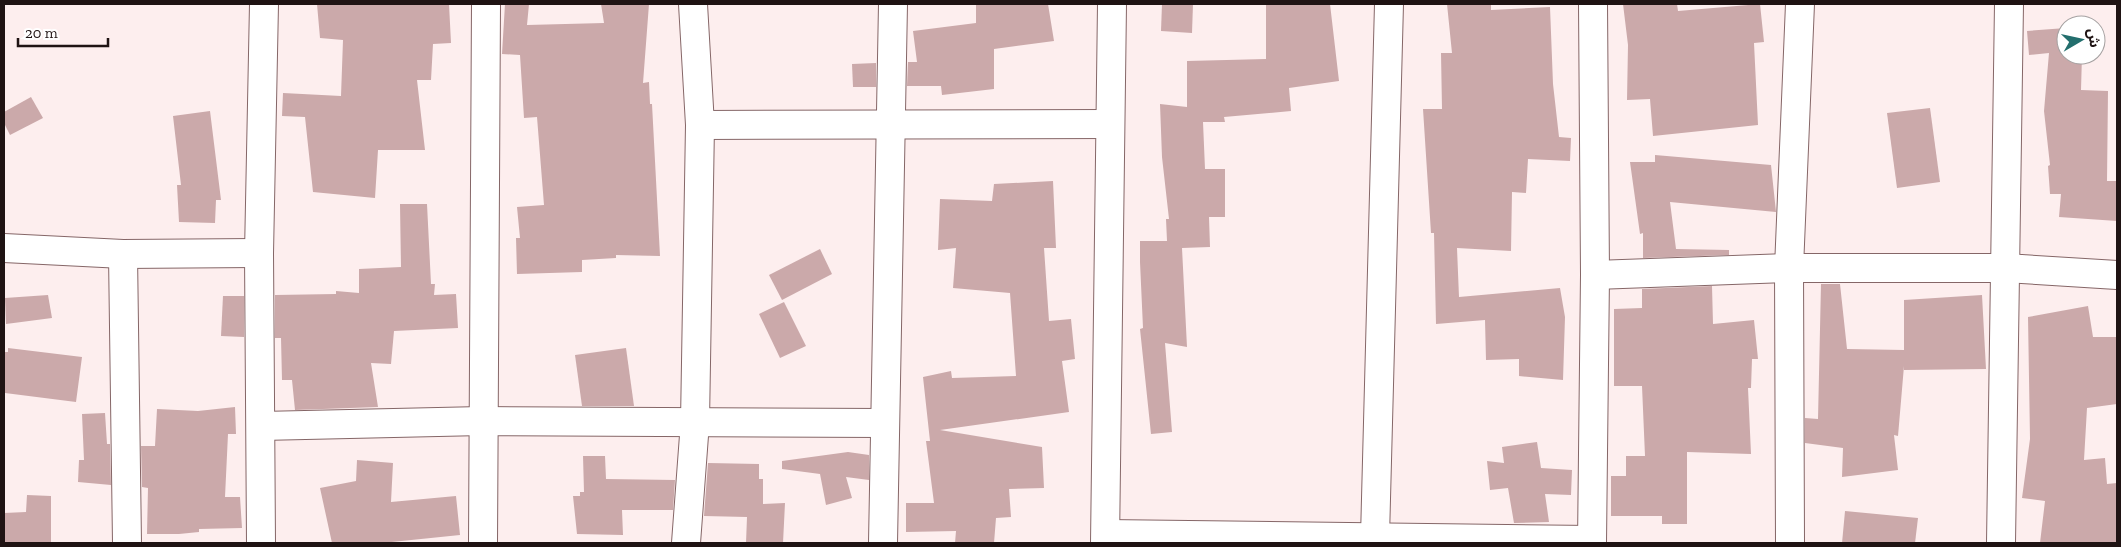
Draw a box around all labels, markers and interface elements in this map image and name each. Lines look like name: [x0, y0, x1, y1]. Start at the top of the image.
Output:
scale bar: [18, 15, 108, 47]
north arrow: [2056, 15, 2106, 65]
text: 20 m: [25, 24, 58, 42]
text: ش: [2083, 27, 2103, 49]

